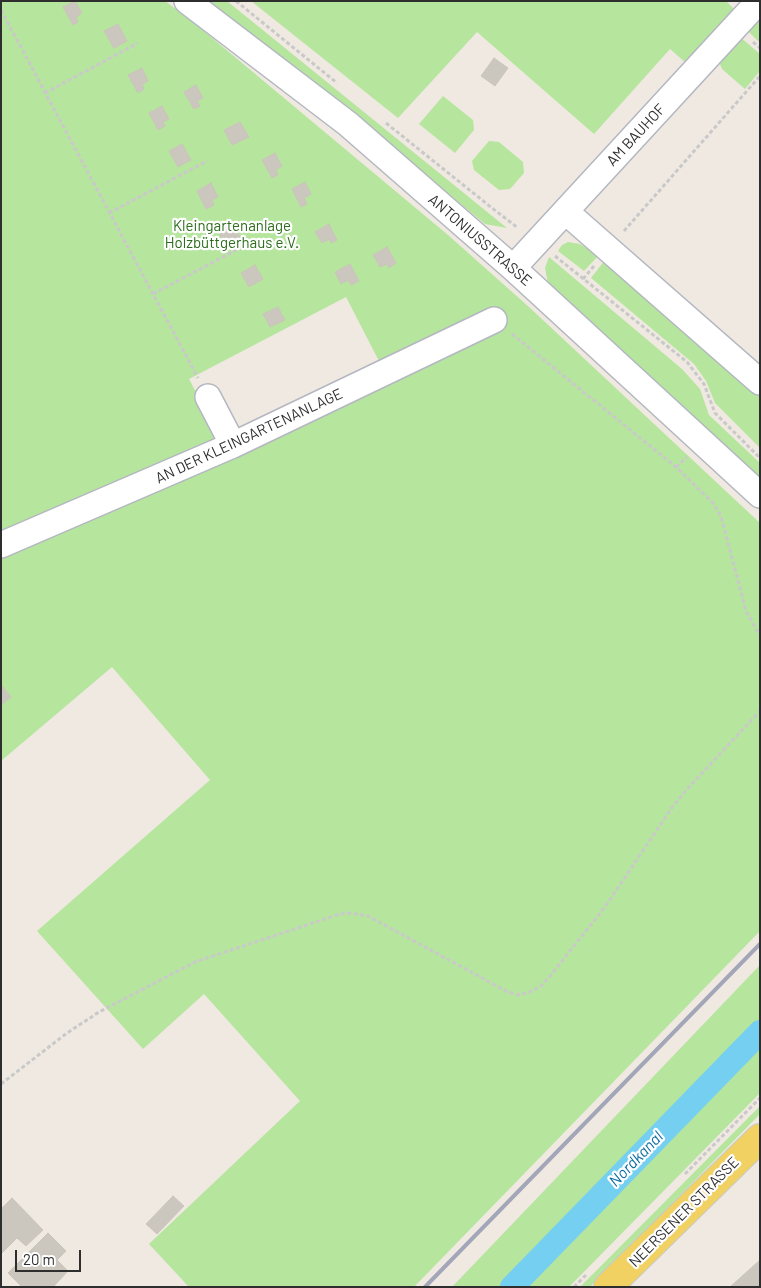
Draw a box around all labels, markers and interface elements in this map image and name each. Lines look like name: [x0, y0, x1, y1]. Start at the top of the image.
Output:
street label: AM BAUHOF: [603, 100, 669, 170]
street label: ANTONIUSSTRASSE: [425, 190, 535, 290]
park label: Kleingartenanlage Holzbüttgerhaus e.V.: [165, 217, 299, 252]
street label: AN DER KLEINGARTENANLAGE: [153, 385, 345, 487]
water label: Nordkanal: [605, 1127, 667, 1191]
street label: NEERSENER STRASSE: [625, 1153, 743, 1271]
scale bar: [18, 1240, 84, 1272]
text: 20 m: [23, 1250, 55, 1268]

